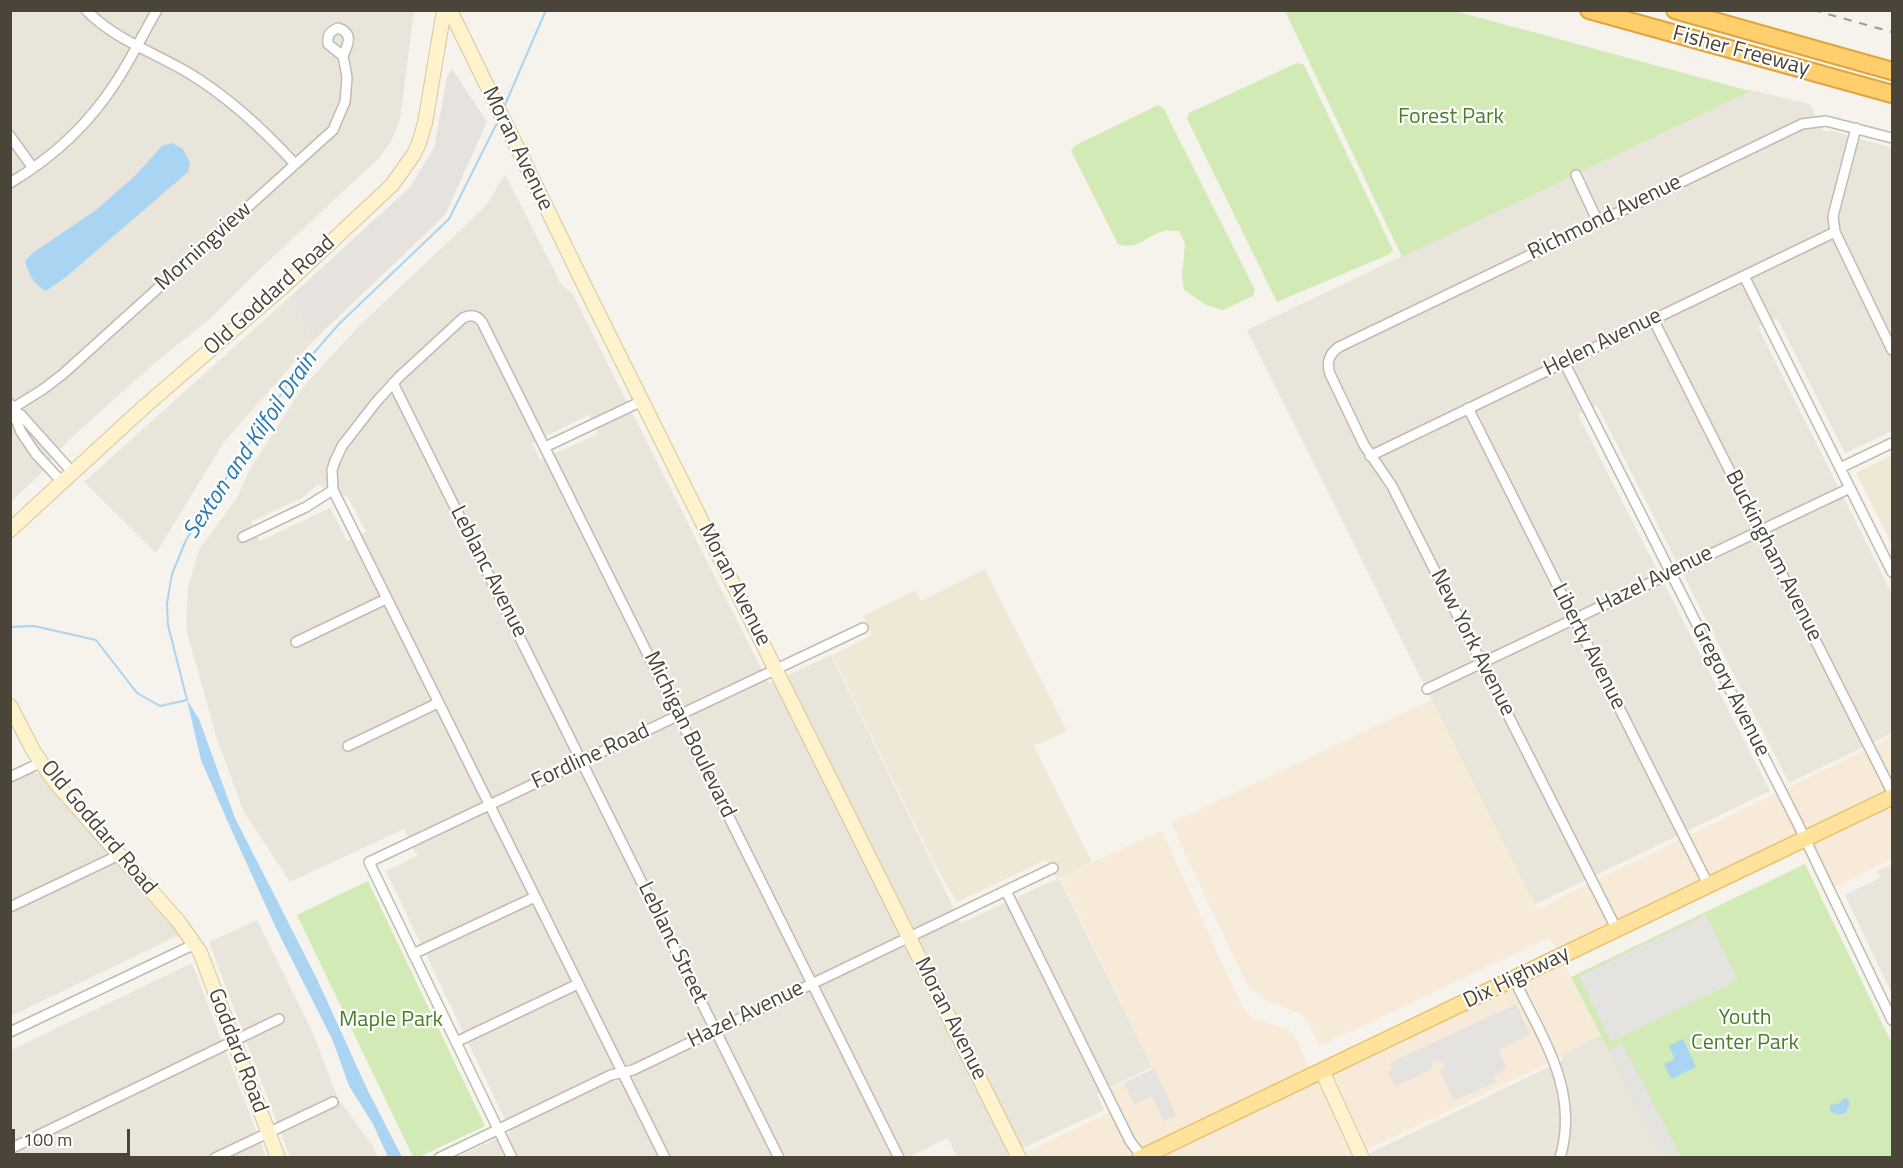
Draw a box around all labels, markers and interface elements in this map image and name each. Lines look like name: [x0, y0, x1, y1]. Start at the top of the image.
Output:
street label: Fisher Freeway: [1670, 21, 1812, 83]
street label: Moran Avenue: [476, 83, 558, 215]
park label: Forest Park: [1398, 105, 1504, 131]
street label: Richmond Avenue: [1524, 170, 1686, 266]
street label: Morningview: [150, 197, 258, 297]
street label: Old Goddard Road: [199, 230, 341, 362]
street label: Helen Avenue: [1540, 303, 1666, 383]
water label: Sexton and Kilfoil Drain: [178, 347, 324, 545]
street label: Buckingham Avenue: [1719, 466, 1827, 646]
street label: Leblanc Avenue: [443, 502, 533, 642]
street label: Moran Avenue: [692, 519, 776, 651]
street label: Hazel Avenue: [1593, 541, 1717, 619]
street label: New York Avenue: [1424, 565, 1520, 721]
street label: Liberty Avenue: [1545, 580, 1631, 714]
street label: Gregory Avenue: [1685, 619, 1775, 761]
street label: Michigan Boulevard: [637, 648, 741, 822]
street label: Fordline Road: [528, 718, 654, 796]
street label: Old Goddard Road: [34, 756, 162, 900]
street label: Leblanc Street: [631, 878, 713, 1008]
street label: Dix Highway: [1460, 941, 1574, 1015]
street label: Moran Avenue: [908, 953, 992, 1085]
street label: Hazel Avenue: [684, 976, 808, 1054]
street label: Goddard Road: [201, 985, 273, 1117]
park label: Youth Center Park: [1691, 1006, 1799, 1058]
park label: Maple Park: [339, 1008, 443, 1034]
scale bar: [15, 1117, 134, 1155]
text: 100 m: [23, 1126, 72, 1153]

